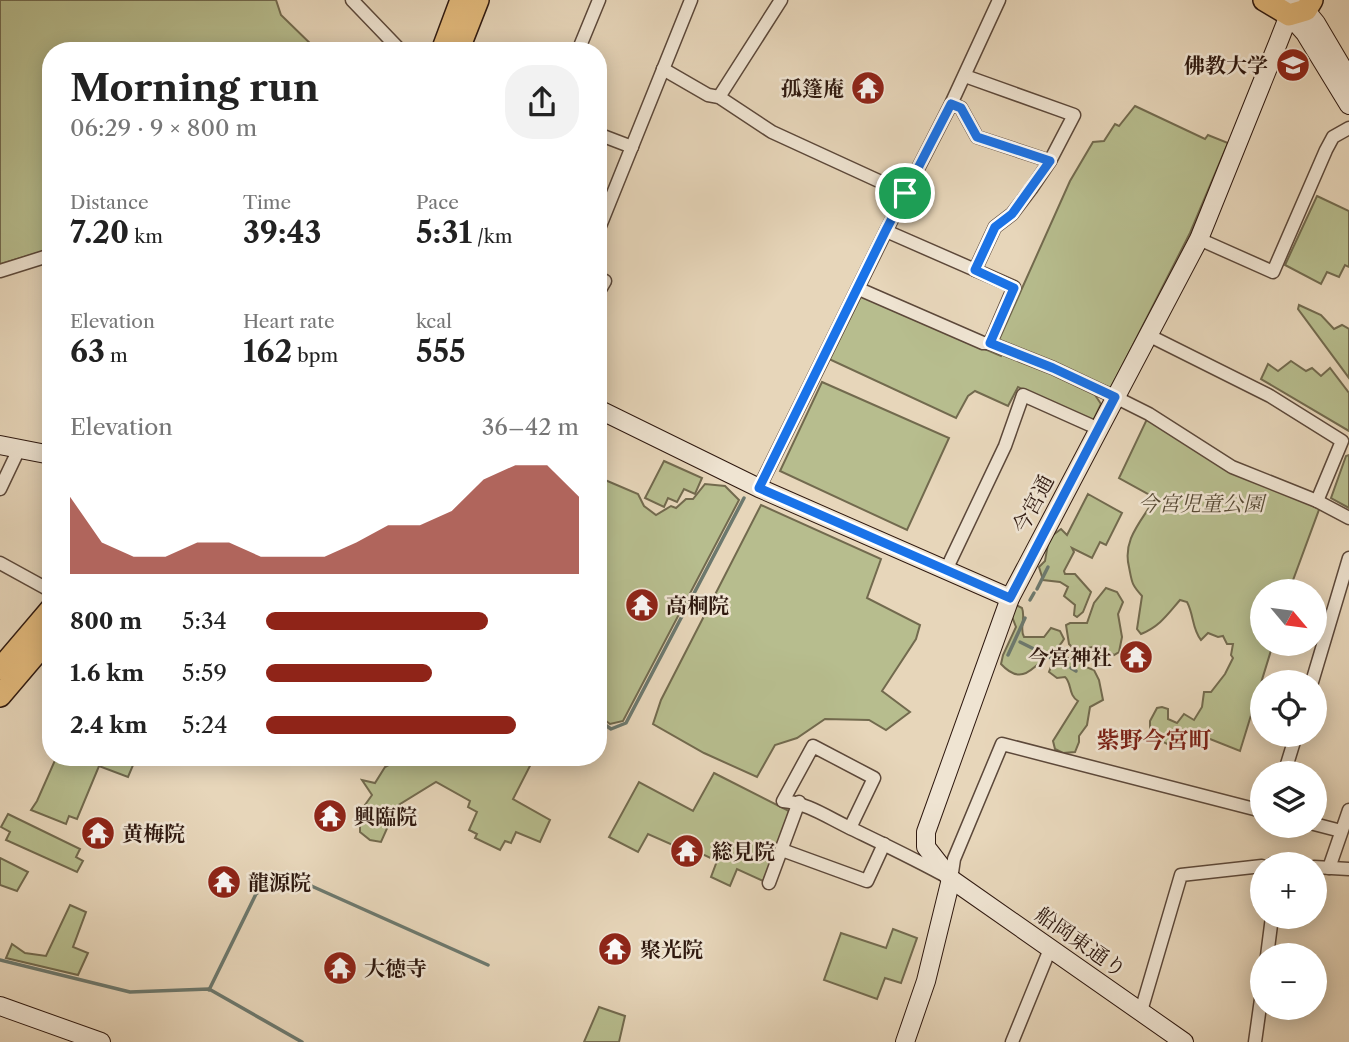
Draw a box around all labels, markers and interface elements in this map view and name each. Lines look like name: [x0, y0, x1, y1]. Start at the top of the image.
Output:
school or university icon: 佛教大学: [1274, 46, 1312, 84]
place label: 佛教大学: [1184, 53, 1268, 78]
text: Morning run: [70, 64, 319, 111]
button: share: [505, 65, 579, 139]
temple icon: 孤篷庵: [849, 69, 887, 107]
place label: 孤篷庵: [781, 76, 844, 101]
text: 06:29 · 9 × 800 m: [70, 114, 257, 142]
pin: [875, 163, 935, 223]
icon: arrive: [886, 174, 924, 212]
text: Distance: [70, 191, 149, 214]
text: Time: [243, 191, 291, 214]
text: Pace: [416, 191, 459, 214]
text: 7.20: [70, 214, 129, 251]
text: 39:43: [243, 214, 321, 251]
text: 5:31: [416, 214, 472, 251]
text: km: [129, 225, 163, 248]
text: /km: [472, 225, 513, 248]
text: Elevation: [70, 310, 155, 333]
text: Heart rate: [243, 310, 335, 333]
text: kcal: [416, 310, 452, 333]
text: 63: [70, 333, 105, 370]
text: 162: [243, 333, 292, 370]
text: 555: [416, 333, 466, 370]
text: m: [105, 344, 128, 367]
text: bpm: [292, 344, 338, 367]
text: Elevation: [70, 413, 173, 441]
text: 36–42 m: [482, 413, 579, 441]
street label: 今宮通: [1007, 470, 1059, 538]
park label: 今宮児童公園: [1138, 491, 1267, 516]
north arrow: [1250, 579, 1326, 656]
map controls: [1250, 579, 1327, 1020]
temple icon: 高桐院: [623, 586, 661, 624]
place label: 高桐院: [666, 593, 729, 618]
text: 800 m: [70, 607, 142, 635]
text: 5:34: [182, 607, 227, 635]
temple icon: 今宮神社: [1117, 638, 1155, 676]
place label: 今宮神社: [1028, 645, 1112, 670]
text: 1.6 km: [70, 659, 144, 687]
text: 5:59: [182, 659, 227, 687]
button: locate: [1250, 670, 1327, 747]
text: 2.4 km: [70, 711, 147, 739]
text: 5:24: [182, 711, 227, 739]
district label: 紫野今宮町: [1097, 726, 1212, 754]
button: layers: [1250, 761, 1327, 838]
temple icon: 興臨院: [311, 797, 349, 835]
place label: 興臨院: [354, 804, 417, 829]
temple icon: 黄梅院: [79, 814, 117, 852]
place label: 黄梅院: [122, 821, 185, 846]
temple icon: 総見院: [668, 832, 706, 870]
place label: 総見院: [712, 839, 775, 864]
button: +: [1250, 852, 1327, 929]
temple icon: 龍源院: [205, 863, 243, 901]
place label: 龍源院: [248, 870, 311, 895]
street label: 船岡東通り: [1031, 902, 1131, 982]
temple icon: 聚光院: [596, 930, 634, 968]
place label: 聚光院: [640, 937, 703, 962]
button: −: [1250, 943, 1327, 1020]
temple icon: 大徳寺: [321, 949, 359, 987]
place label: 大徳寺: [364, 956, 427, 981]

